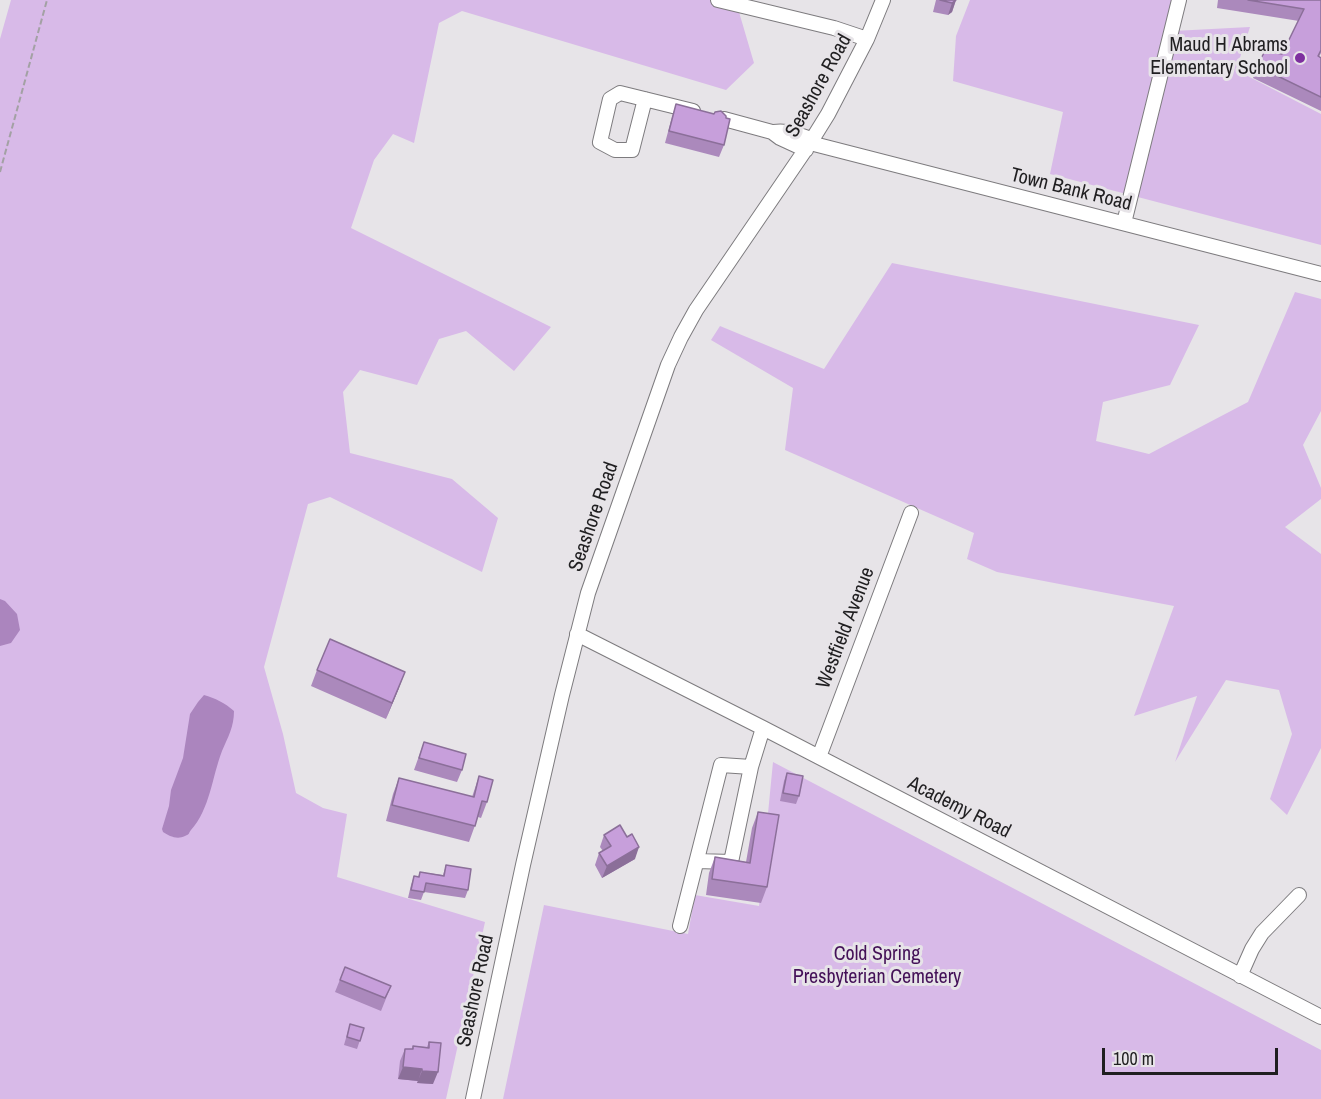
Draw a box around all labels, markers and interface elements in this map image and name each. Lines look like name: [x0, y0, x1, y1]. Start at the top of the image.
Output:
street label: Seashore Road: [781, 30, 857, 142]
place label: Maud H Abrams Elementary School: [1150, 34, 1288, 81]
marker: Maud H Abrams Elementary School: [1293, 51, 1307, 65]
street label: Town Bank Road: [1008, 163, 1134, 217]
street label: Seashore Road: [564, 459, 624, 575]
street label: Westfield Avenue: [812, 564, 880, 692]
street label: Academy Road: [904, 772, 1014, 844]
street label: Seashore Road: [452, 933, 500, 1049]
park label: Cold Spring Presbyterian Cemetery: [793, 943, 961, 990]
scale bar: [1105, 1036, 1280, 1074]
text: 100 m: [1113, 1046, 1154, 1071]

